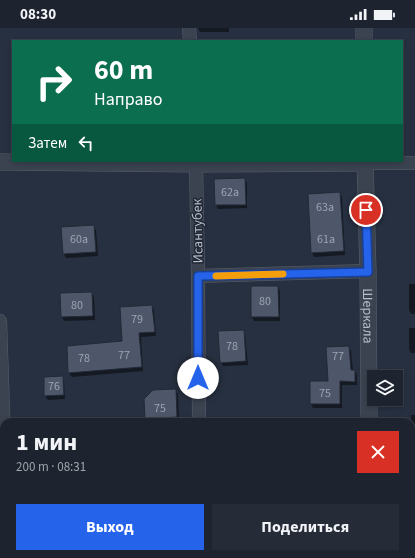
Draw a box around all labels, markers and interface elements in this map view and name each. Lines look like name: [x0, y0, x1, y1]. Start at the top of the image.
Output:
text: 08:30: [20, 4, 56, 25]
text: 60 m: [94, 50, 153, 90]
icon: right: [28, 56, 80, 108]
text: Направо: [94, 87, 162, 112]
icon: left: [75, 132, 97, 154]
text: Затем: [28, 133, 67, 154]
house number: 62а: [221, 184, 239, 201]
pin: [349, 193, 383, 227]
street label: Исантубек: [187, 198, 209, 264]
house number: 63а: [316, 199, 334, 216]
icon: arrive: [355, 199, 377, 221]
house number: 60а: [70, 231, 88, 248]
house number: 61а: [317, 231, 335, 248]
street label: Шеркала: [357, 288, 377, 344]
house number: 80: [259, 293, 271, 310]
house number: 80: [71, 297, 83, 314]
house number: 79: [131, 311, 143, 328]
house number: 78: [226, 338, 238, 355]
house number: 77: [118, 347, 130, 364]
house number: 77: [332, 348, 344, 365]
house number: 78: [78, 350, 90, 367]
position arrow: [177, 357, 219, 399]
map controls: [367, 370, 403, 406]
button: layers: [367, 370, 403, 406]
house number: 76: [48, 378, 60, 395]
house number: 75: [319, 385, 331, 402]
house number: 75: [154, 400, 166, 417]
text: 1 мин: [16, 425, 77, 460]
button: close: [357, 431, 399, 473]
text: 200 m · 08:31: [16, 458, 86, 476]
button: Выход: [16, 504, 204, 550]
button: Поделиться: [212, 504, 399, 550]

